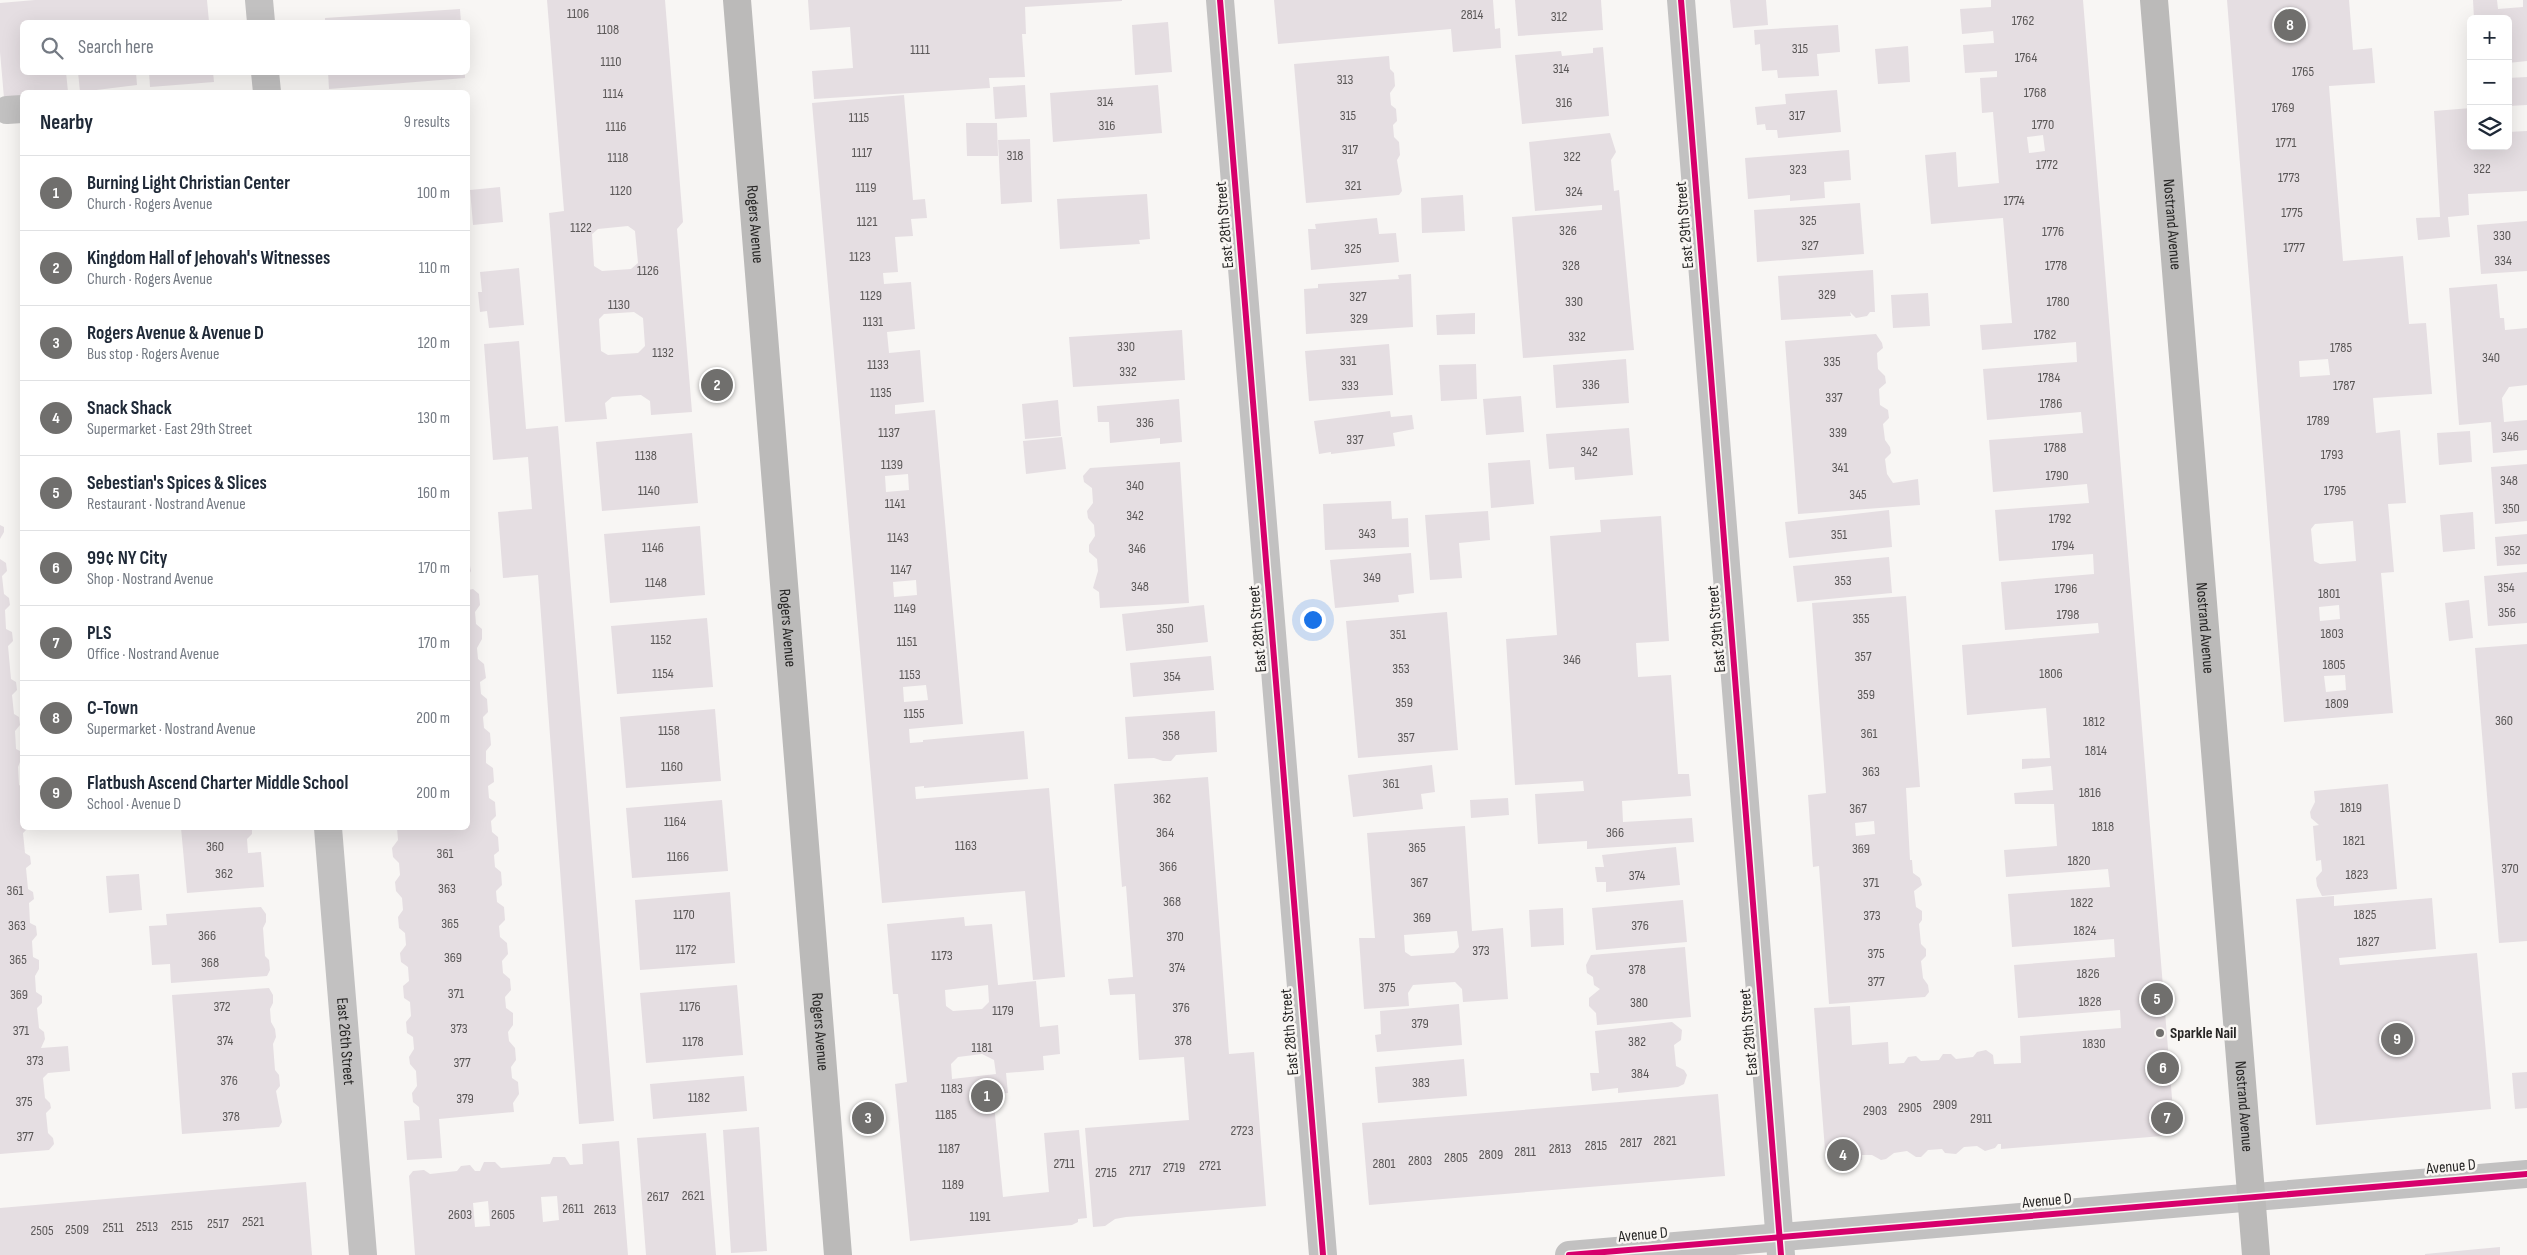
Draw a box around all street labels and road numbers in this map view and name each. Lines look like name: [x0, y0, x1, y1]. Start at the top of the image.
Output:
street label: Nostrand Avenue: [2159, 178, 2185, 270]
street label: East 29th Street: [1672, 180, 1698, 269]
street label: East 28th Street: [1212, 181, 1238, 269]
street label: Rogers Avenue: [742, 184, 768, 264]
street label: Nostrand Avenue: [2192, 582, 2218, 674]
street label: East 29th Street: [1704, 584, 1730, 673]
street label: East 28th Street: [1245, 585, 1271, 673]
street label: Rogers Avenue: [775, 588, 800, 668]
street label: East 29th Street: [1736, 987, 1762, 1076]
street label: East 28th Street: [1277, 988, 1303, 1076]
street label: Rogers Avenue: [807, 992, 833, 1071]
street label: East 26th Street: [332, 997, 359, 1086]
street label: Nostrand Avenue: [2231, 1060, 2257, 1153]
street label: Avenue D: [2424, 1155, 2477, 1179]
street label: Avenue D: [2020, 1189, 2073, 1213]
street label: Avenue D: [1616, 1223, 1669, 1247]

